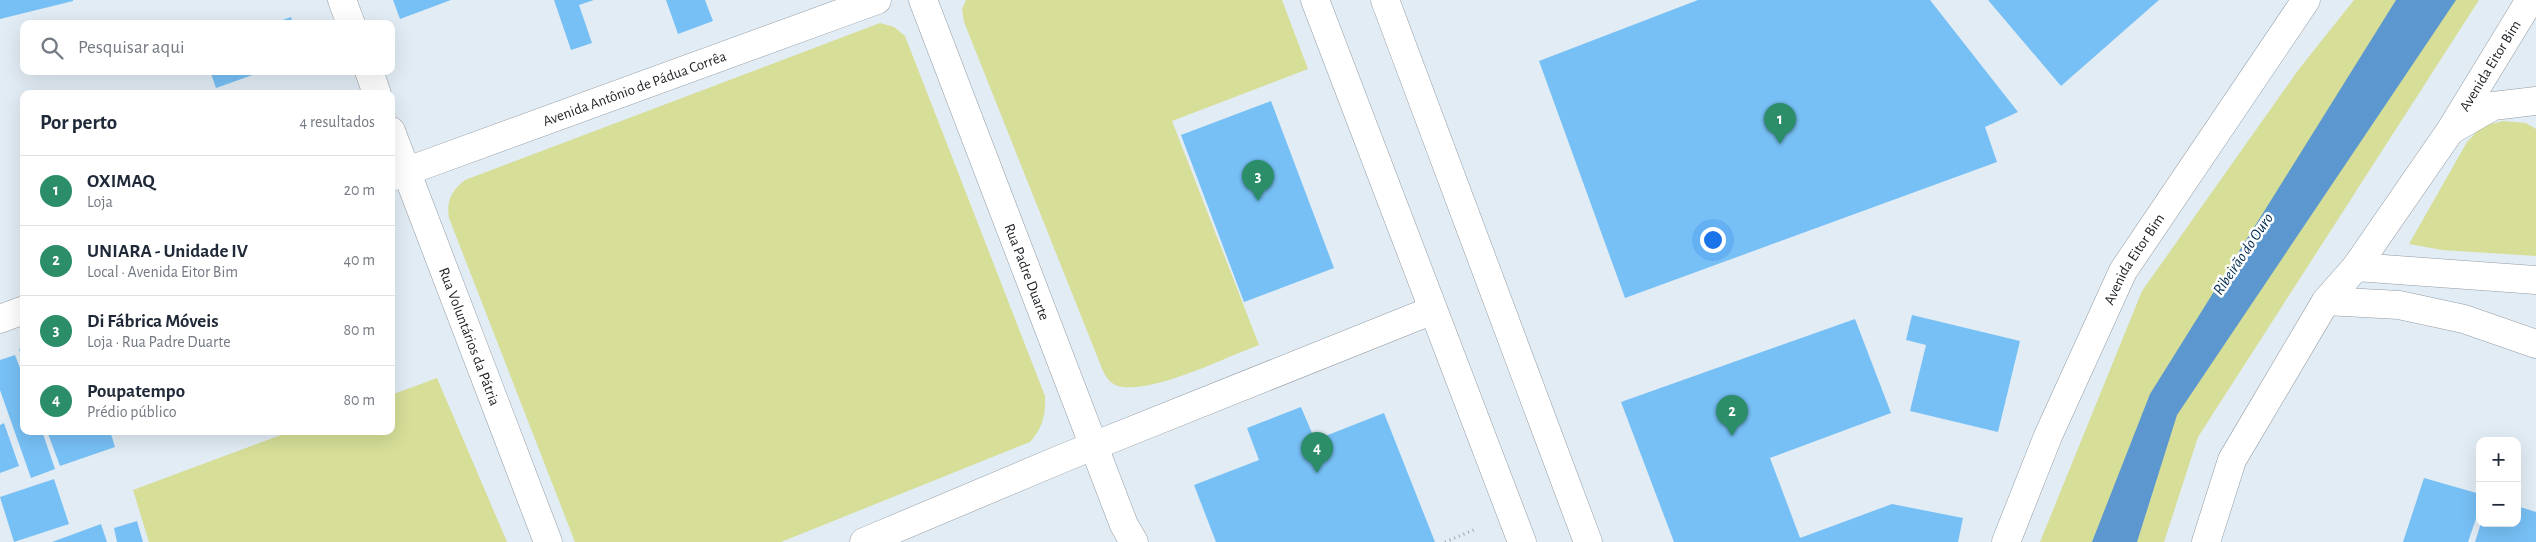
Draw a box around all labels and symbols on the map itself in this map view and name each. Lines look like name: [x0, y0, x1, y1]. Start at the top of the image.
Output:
street label: Avenida Eitor Bim: [2456, 17, 2523, 114]
street label: Avenida Antônio de Pádua Corrêa: [541, 48, 728, 129]
pin: 1: [1764, 103, 1796, 144]
pin: 3: [1242, 160, 1274, 201]
water label: Ribeirão do Ouro: [2210, 210, 2276, 298]
street label: Avenida Eitor Bim: [2101, 211, 2167, 307]
street label: Rua Padre Duarte: [1002, 221, 1052, 322]
your location: [1700, 227, 1726, 253]
street label: Rua Voluntários da Pátria: [436, 265, 503, 408]
pin: 2: [1716, 395, 1748, 436]
pin: 4: [1301, 432, 1333, 473]

